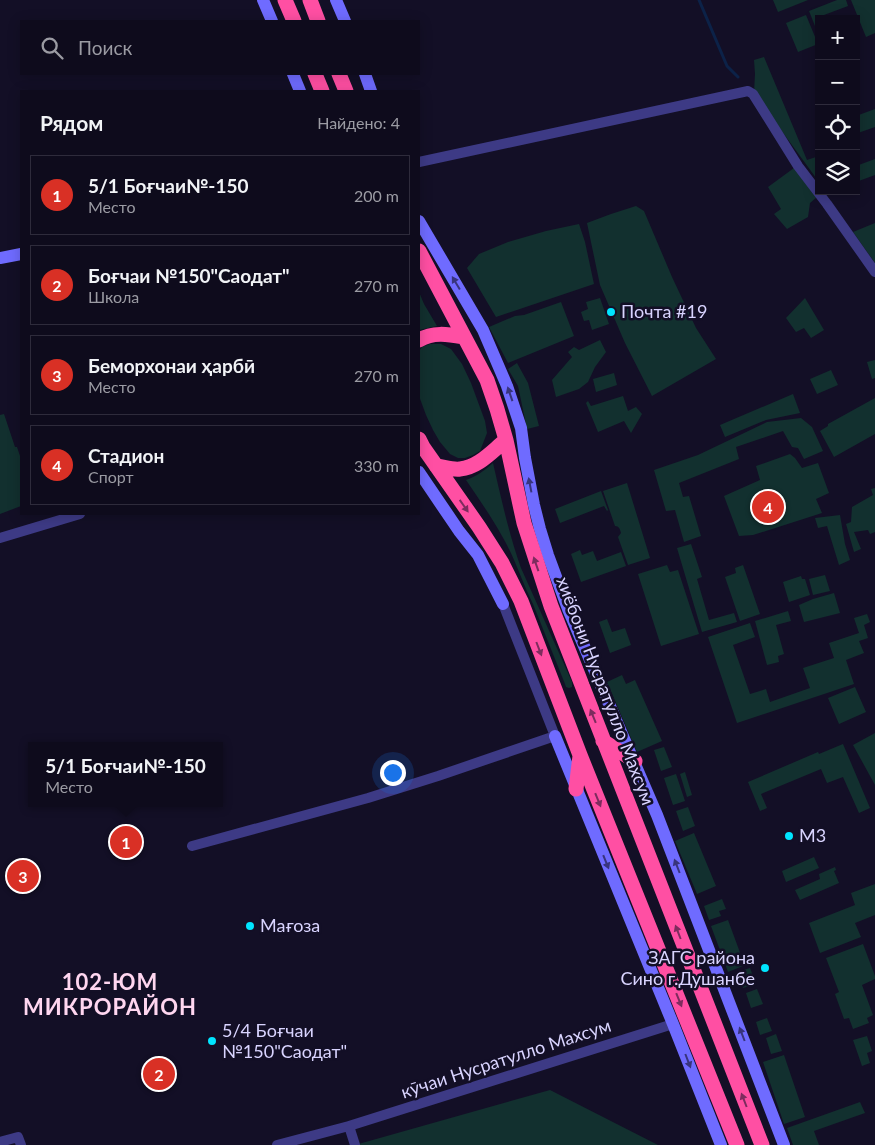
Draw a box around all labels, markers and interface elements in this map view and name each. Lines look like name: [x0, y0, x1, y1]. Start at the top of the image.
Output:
map controls: [815, 15, 860, 195]
button: +: [815, 15, 860, 60]
search box: [20, 20, 420, 75]
icon: search: [38, 34, 66, 62]
text: Поиск: [78, 36, 132, 59]
button: −: [815, 60, 860, 105]
button: locate: [815, 105, 860, 150]
text: Рядом: [40, 110, 103, 135]
text: Найдено: 4: [317, 113, 400, 132]
button: layers: [815, 150, 860, 195]
text: 5/1 Боғчаи№-150: [88, 174, 248, 197]
text: 1: [52, 186, 62, 205]
text: 200 m: [354, 186, 399, 205]
text: Место: [88, 197, 136, 216]
text: Боғчаи №150"Саодат": [88, 264, 290, 287]
text: 2: [52, 276, 62, 295]
text: 270 m: [354, 276, 399, 295]
one-way arrow: [451, 276, 460, 289]
text: Школа: [88, 287, 139, 306]
place label: Почта #19: [621, 300, 707, 322]
marker: Почта #19: [605, 306, 617, 318]
text: Беморхонаи ҳарбӣ: [88, 354, 255, 377]
text: 3: [52, 366, 62, 385]
text: 270 m: [354, 366, 399, 385]
text: Место: [88, 377, 136, 396]
one-way arrow: [505, 386, 513, 401]
text: Стадион: [88, 444, 164, 467]
text: 4: [52, 456, 62, 475]
text: 330 m: [354, 456, 399, 475]
text: Спорт: [88, 467, 134, 486]
one-way arrow: [526, 477, 534, 493]
pin: 4: [752, 488, 784, 526]
one-way arrow: [459, 499, 469, 512]
one-way arrow: [532, 556, 540, 571]
street label: хиёбони Нусратулло Махсум: [552, 573, 660, 808]
one-way arrow: [536, 642, 544, 656]
one-way arrow: [589, 709, 597, 723]
popup: [28, 742, 223, 807]
text: 5/1 Боғчаи№-150: [45, 754, 206, 777]
your location: [380, 760, 406, 786]
text: Место: [45, 777, 93, 796]
one-way arrow: [595, 793, 602, 808]
pin: 1: [110, 823, 142, 861]
place label: M3: [799, 824, 826, 846]
marker: M3: [783, 830, 795, 842]
one-way arrow: [603, 855, 611, 869]
pin: 3: [7, 857, 39, 895]
one-way arrow: [673, 858, 681, 873]
place label: Мағоза: [260, 914, 320, 936]
marker: Мағоза: [244, 920, 256, 932]
one-way arrow: [674, 925, 682, 939]
place label: ЗАГС района Сино г.Душанбе: [621, 946, 755, 989]
marker: ЗАГС района Сино г.Душанбе: [759, 962, 771, 974]
district label: 102-ЮМ МИКРОРАЙОН: [23, 968, 197, 1020]
one-way arrow: [675, 993, 683, 1007]
street label: кӯчаи Нусратулло Махсум: [398, 1014, 614, 1102]
place label: 5/4 Боғчаи №150"Саодат": [222, 1019, 347, 1062]
one-way arrow: [738, 1026, 746, 1041]
marker: 5/4 Боғчаи №150"Саодат": [206, 1035, 218, 1047]
one-way arrow: [684, 1054, 692, 1069]
pin: 2: [143, 1055, 175, 1093]
one-way arrow: [740, 1092, 747, 1107]

